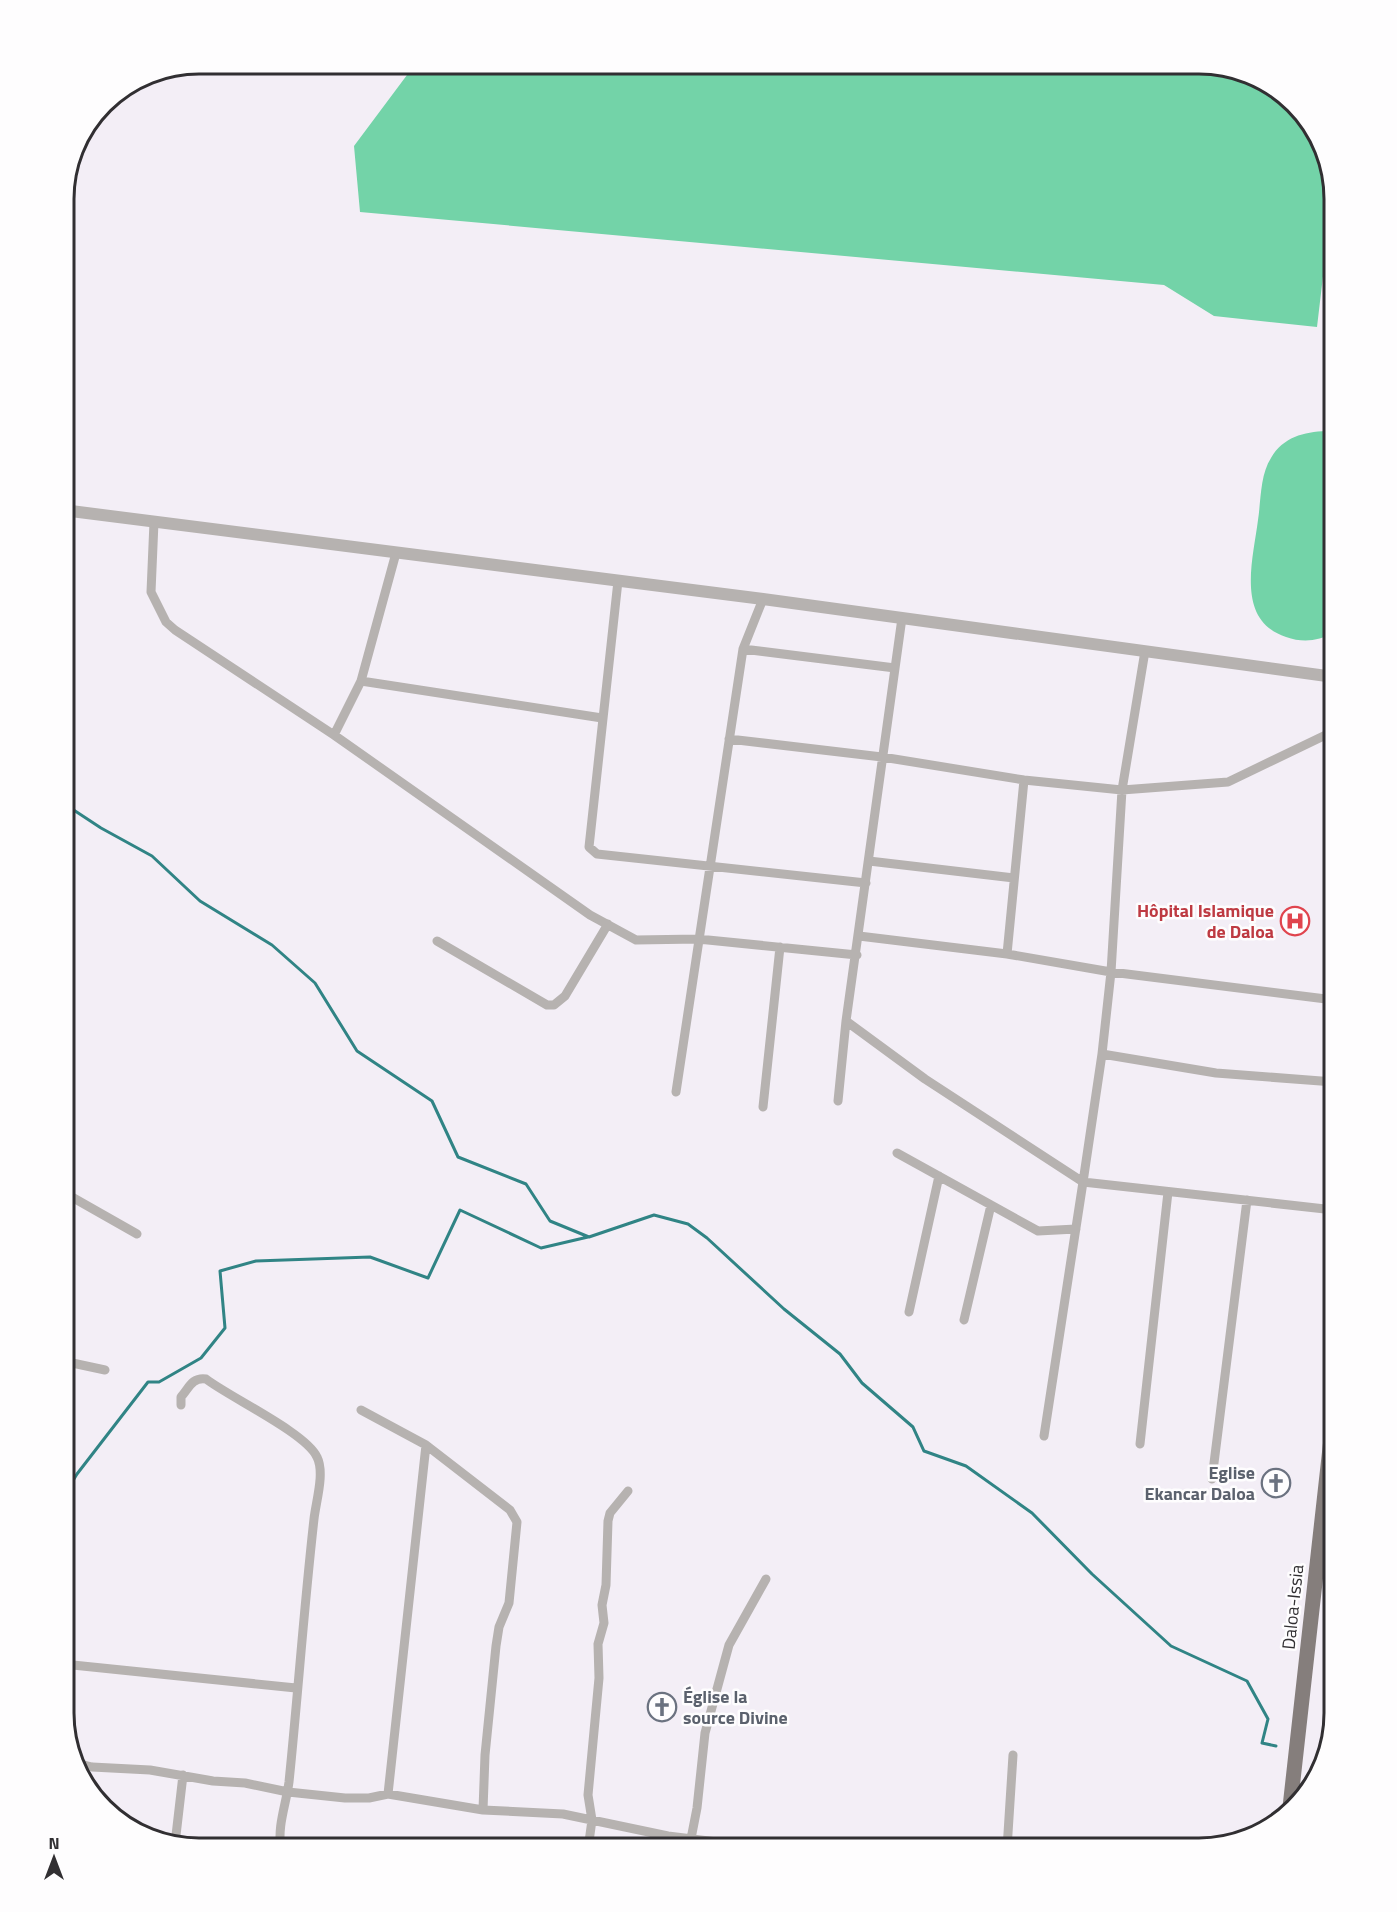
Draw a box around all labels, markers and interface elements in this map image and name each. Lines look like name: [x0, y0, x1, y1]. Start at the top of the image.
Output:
place label: Hôpital Islamique de Daloa: [1137, 897, 1274, 945]
hospital icon: Hôpital Islamique de Daloa: [1279, 905, 1311, 937]
place label: Eglise Ekancar Daloa: [1144, 1459, 1255, 1507]
church icon: Eglise Ekancar Daloa: [1260, 1467, 1292, 1499]
street label: Daloa-Issia: [1275, 1563, 1310, 1651]
place label: Église la source Divine: [683, 1683, 788, 1731]
church icon: Église la source Divine: [646, 1691, 678, 1723]
north arrow: [24, 1828, 84, 1888]
text: N: [48, 1831, 60, 1855]

